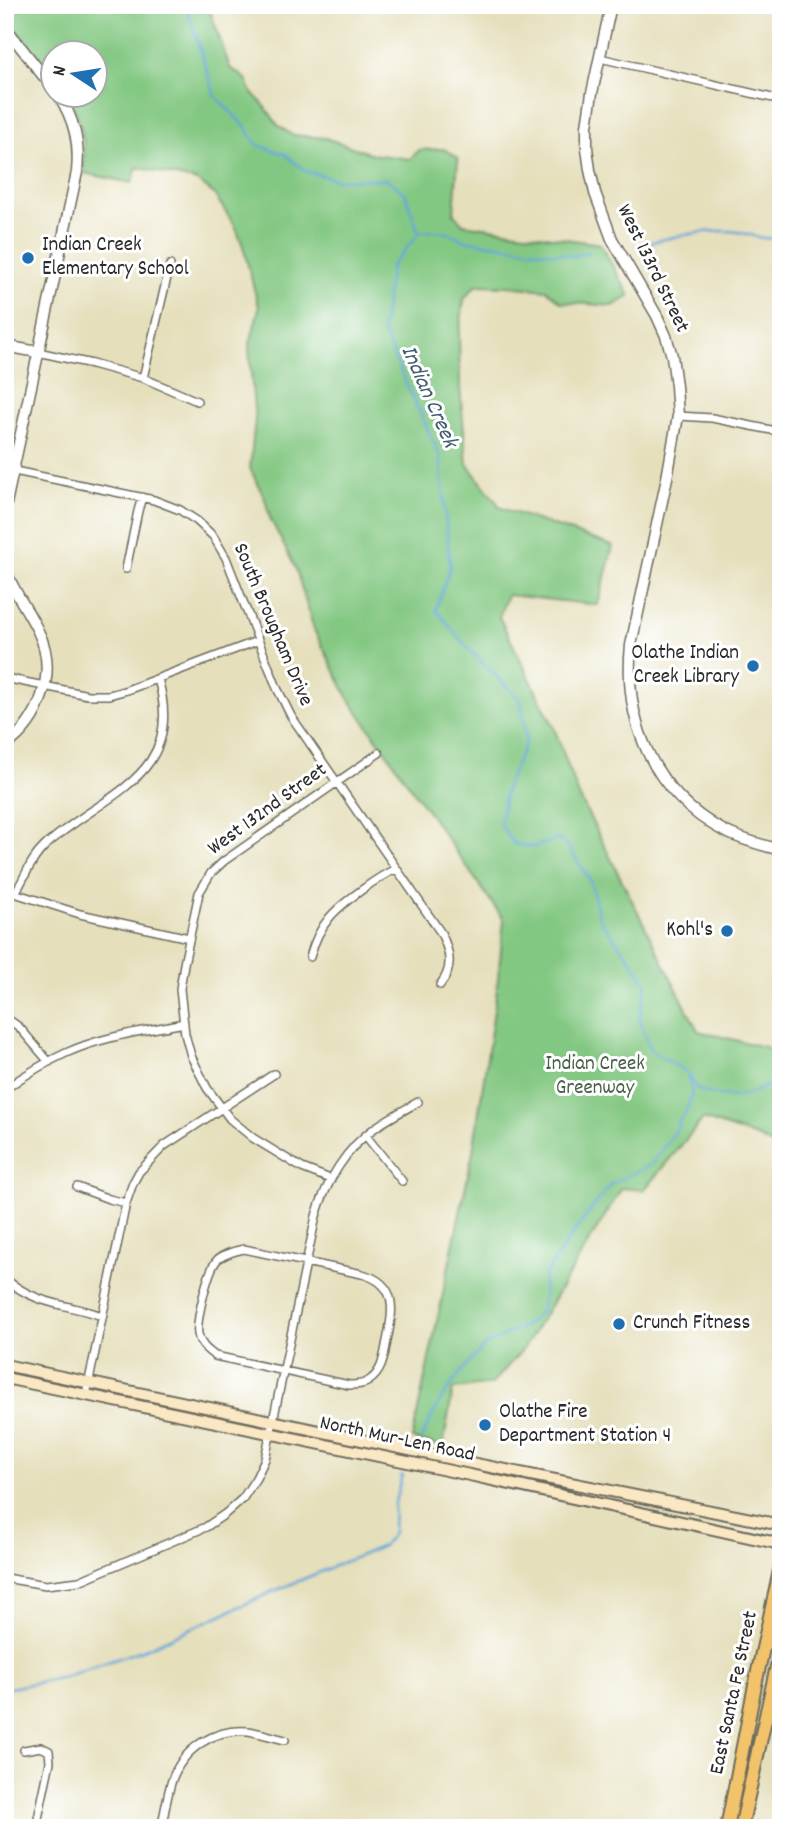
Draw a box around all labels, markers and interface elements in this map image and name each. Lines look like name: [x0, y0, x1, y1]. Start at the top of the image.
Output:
north arrow: [38, 38, 108, 108]
text: N: [47, 64, 75, 79]
street label: West 133rd Street: [608, 200, 696, 338]
place label: Indian Creek Elementary School: [42, 231, 189, 285]
marker: Indian Creek Elementary School: [20, 250, 36, 266]
water label: Indian Creek: [391, 341, 466, 456]
street label: South Brougham Drive: [224, 539, 320, 711]
place label: Olathe Indian Creek Library: [631, 639, 739, 693]
marker: Olathe Indian Creek Library: [745, 658, 761, 674]
street label: West 132nd Street: [202, 756, 334, 864]
place label: Kohl's: [666, 916, 713, 946]
marker: Kohl's: [719, 923, 735, 939]
park label: Indian Creek Greenway: [545, 1050, 645, 1104]
place label: Crunch Fitness: [633, 1309, 750, 1339]
marker: Crunch Fitness: [611, 1316, 627, 1332]
place label: Olathe Fire Department Station 4: [499, 1398, 671, 1452]
street label: North Mur-Len Road: [317, 1409, 477, 1471]
marker: Olathe Fire Department Station 4: [477, 1417, 493, 1433]
street label: East Santa Fe Street: [703, 1608, 767, 1778]

